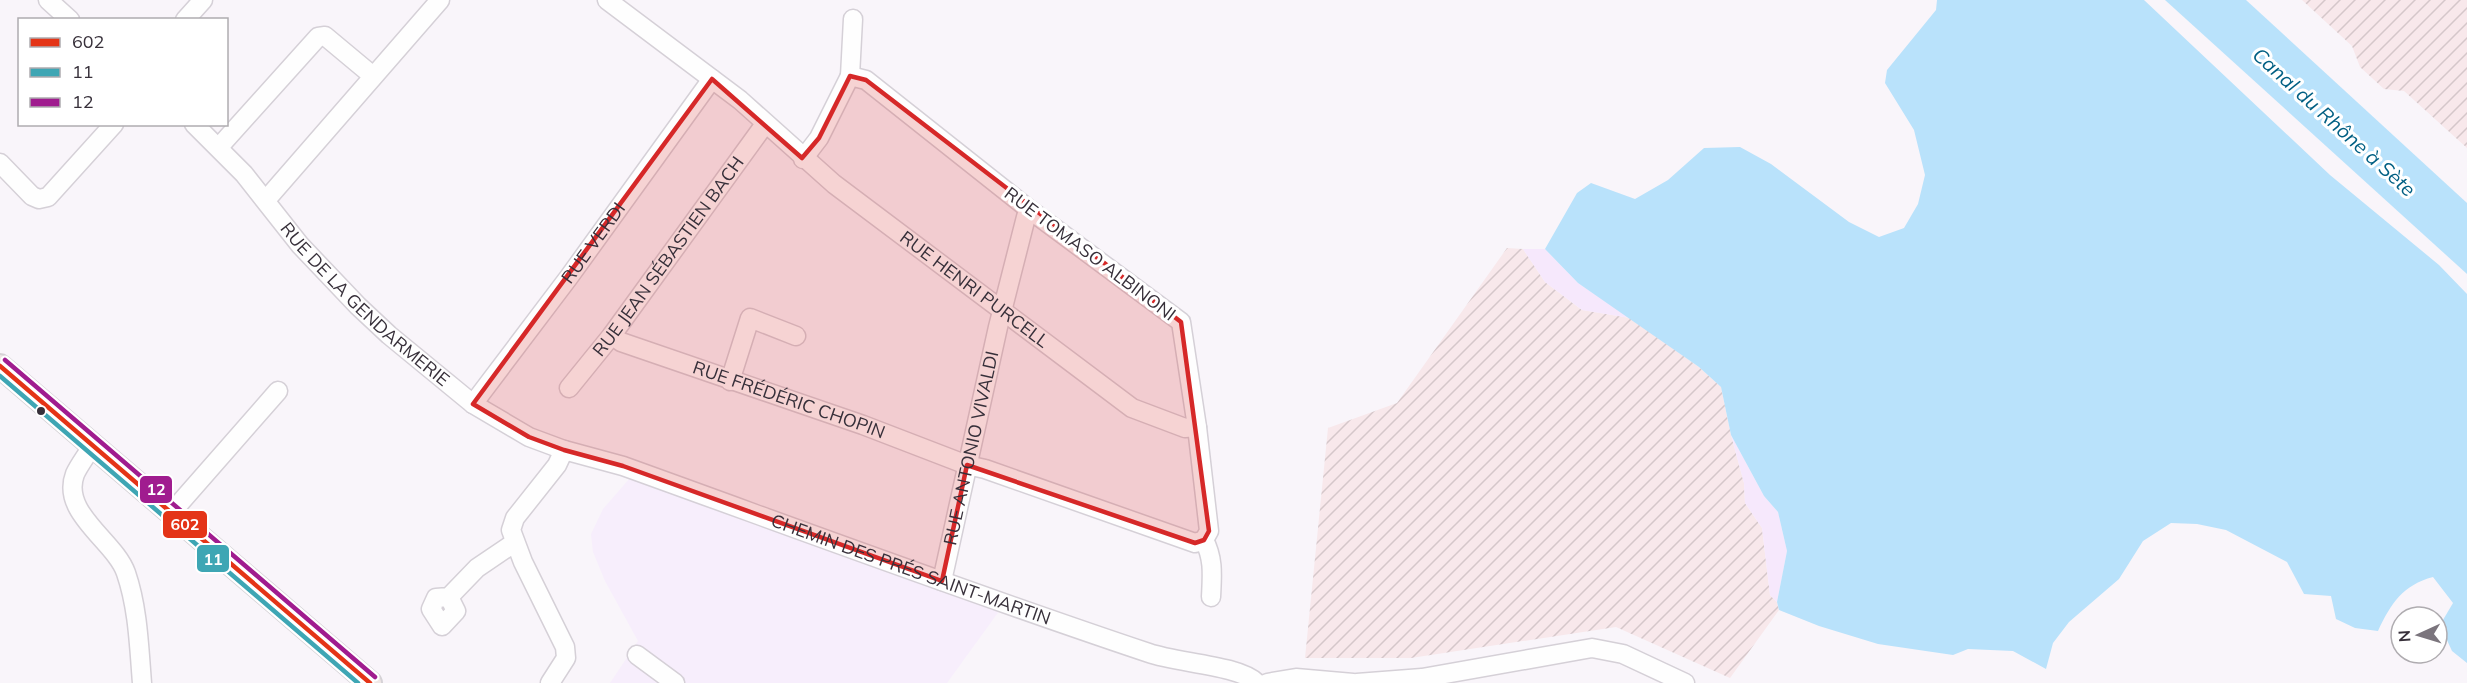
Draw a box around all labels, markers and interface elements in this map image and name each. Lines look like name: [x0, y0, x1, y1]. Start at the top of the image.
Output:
legend: [18, 18, 228, 126]
text: 602: [72, 30, 104, 53]
water label: Canal du Rhône à Sète: [2248, 42, 2421, 202]
text: 11: [72, 60, 94, 83]
text: 12: [72, 90, 94, 113]
street label: RUE JEAN SÉBASTIEN BACH: [587, 152, 749, 361]
street label: RUE TOMASO ALBINONI: [1000, 182, 1181, 326]
street label: RUE VERDI: [556, 198, 630, 288]
street label: RUE DE LA GENDARMERIE: [275, 217, 454, 391]
street label: RUE HENRI PURCELL: [896, 226, 1054, 353]
street label: RUE ANTONIO VIVALDI: [938, 349, 1003, 547]
street label: RUE FRÉDÉRIC CHOPIN: [690, 355, 889, 443]
unlabelled marker: [35, 405, 47, 417]
line badge: 12: [139, 475, 173, 504]
text: 12: [146, 479, 166, 499]
street label: CHEMIN DES PRÉS SAINT-MARTIN: [768, 509, 1054, 630]
line badge: 602: [162, 510, 208, 539]
text: 602: [171, 514, 199, 534]
line badge: 11: [196, 544, 230, 573]
text: 11: [203, 549, 223, 569]
north arrow: [2389, 605, 2449, 665]
text: N: [2394, 629, 2414, 643]

